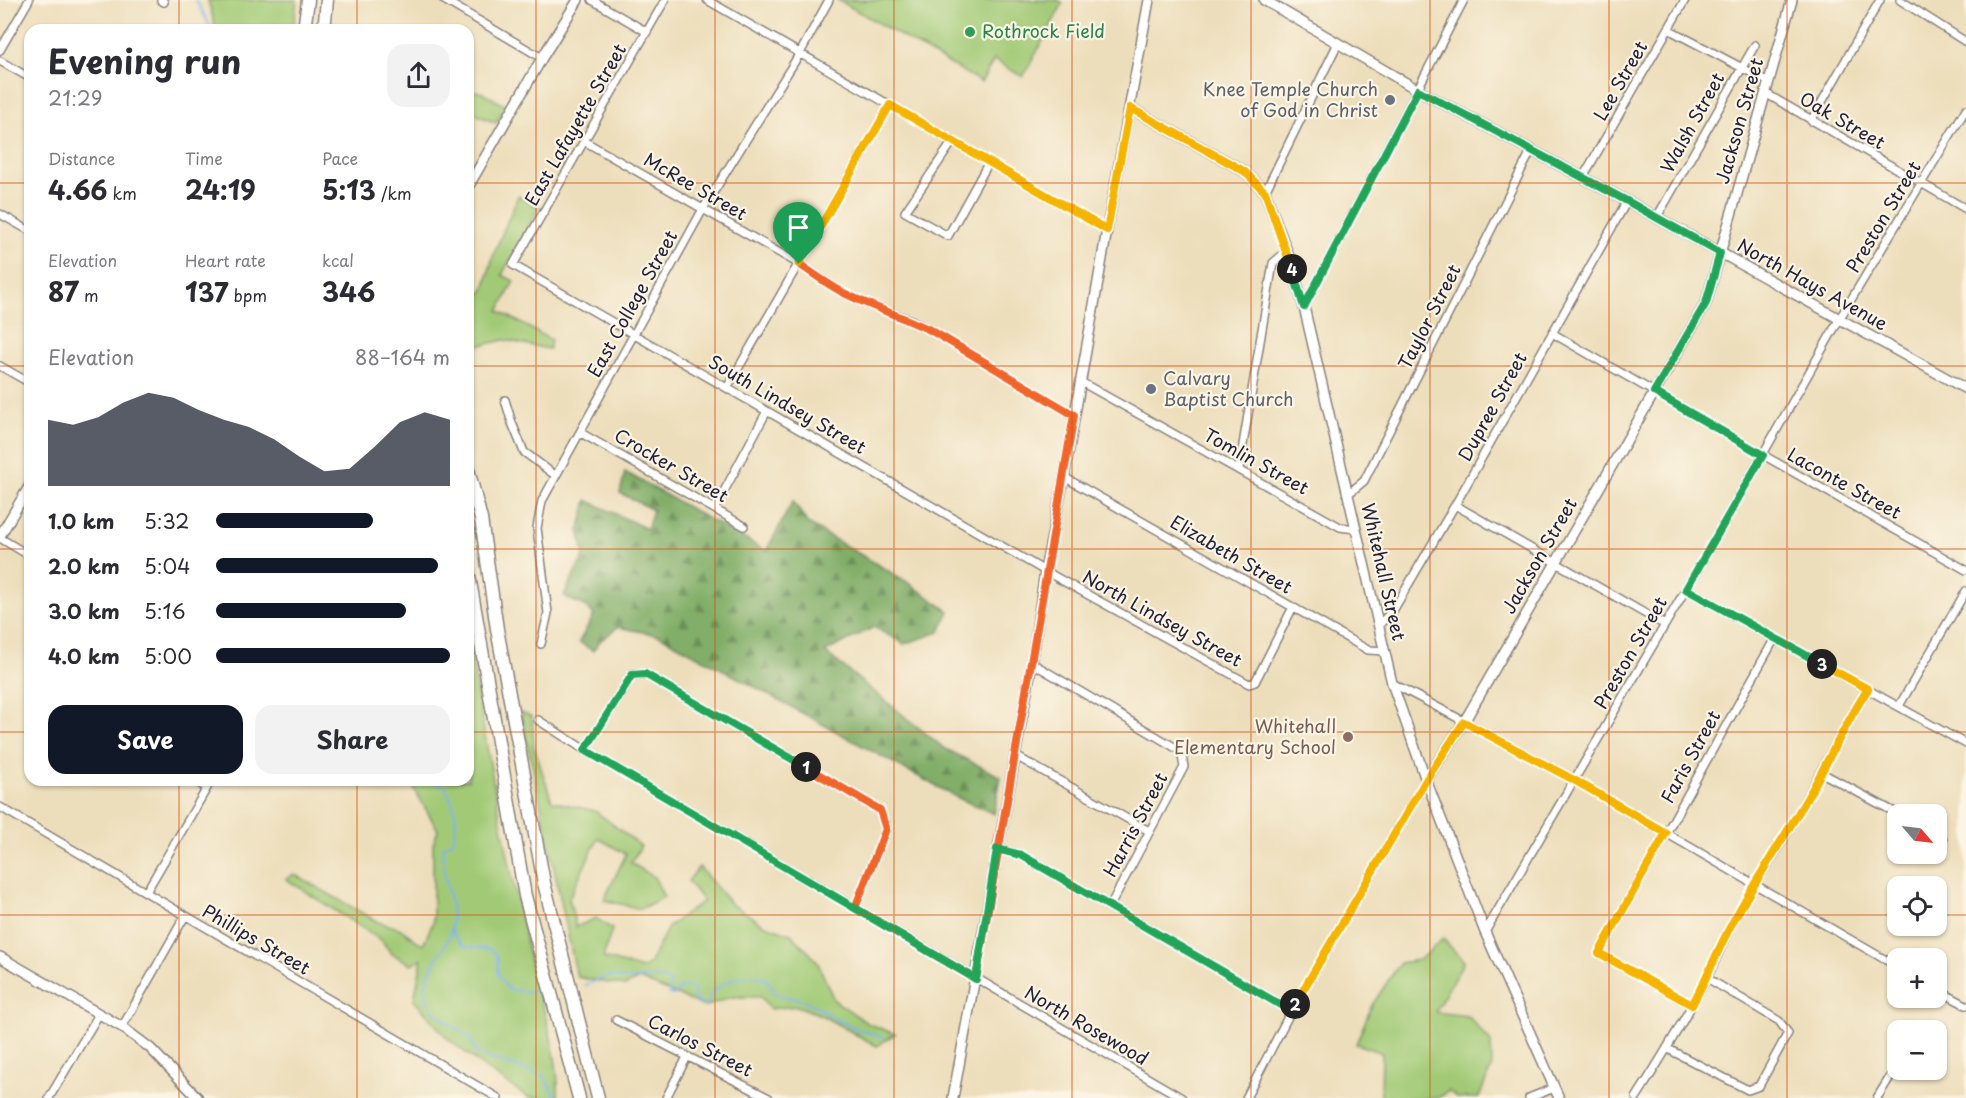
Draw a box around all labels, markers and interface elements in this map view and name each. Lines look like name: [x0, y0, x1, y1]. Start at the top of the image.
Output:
place label: Rothrock Field: [982, 17, 1105, 44]
marker: Rothrock Field: [963, 25, 977, 39]
text: Evening run: [48, 35, 241, 85]
street label: Lee Street: [1586, 35, 1653, 125]
street label: East Lafayette Street: [517, 38, 632, 210]
button: share: [387, 44, 450, 107]
street label: Jackson Street: [1708, 55, 1769, 187]
street label: Walsh Street: [1653, 67, 1730, 177]
place label: Knee Temple Church of God in Christ: [1203, 75, 1378, 123]
text: 21:29: [48, 83, 102, 113]
street label: Oak Street: [1795, 84, 1891, 155]
marker: Knee Temple Church of God in Christ: [1383, 93, 1397, 107]
street label: McRee Street: [639, 145, 752, 226]
text: Distance: [48, 146, 115, 170]
text: Time: [185, 146, 223, 170]
text: Pace: [322, 146, 358, 170]
street label: Preston Street: [1839, 155, 1927, 277]
text: 4.66: [48, 170, 107, 209]
text: 24:19: [185, 170, 256, 209]
text: 5:13: [322, 170, 376, 209]
text: km: [107, 181, 137, 205]
text: /km: [376, 181, 412, 205]
pin: [773, 202, 824, 264]
icon: arrive: [782, 211, 815, 244]
street label: East College Street: [580, 225, 683, 382]
street label: North Hays Avenue: [1733, 231, 1893, 336]
text: Elevation: [48, 248, 117, 272]
text: Heart rate: [185, 248, 266, 272]
text: kcal: [322, 248, 354, 272]
pin: 4: [1277, 254, 1307, 284]
text: 4: [1287, 257, 1297, 281]
street label: Taylor Street: [1391, 259, 1467, 373]
text: 87: [48, 272, 79, 311]
text: 137: [185, 272, 229, 311]
text: 346: [322, 272, 375, 311]
text: m: [79, 283, 99, 307]
text: bpm: [229, 283, 267, 307]
text: Elevation: [48, 342, 134, 372]
text: 88–164 m: [355, 342, 450, 372]
street label: Dupree Street: [1451, 347, 1533, 466]
street label: South Lindsey Street: [704, 348, 872, 460]
place label: Calvary Baptist Church: [1163, 364, 1293, 412]
marker: Calvary Baptist Church: [1144, 382, 1158, 396]
street label: Crocker Street: [610, 421, 734, 508]
street label: Tomlin Street: [1199, 421, 1314, 501]
street label: Laconte Street: [1783, 440, 1907, 525]
street label: Jackson Street: [1495, 492, 1583, 618]
street label: Whitehall Street: [1356, 500, 1413, 643]
text: 1.0 km: [48, 506, 115, 536]
text: 5:32: [144, 506, 189, 536]
street label: Elizabeth Street: [1166, 508, 1298, 600]
text: 2.0 km: [48, 551, 120, 581]
text: 5:04: [144, 551, 190, 581]
street label: North Lindsey Street: [1078, 563, 1247, 673]
street label: Preston Street: [1587, 591, 1673, 713]
text: 3.0 km: [48, 596, 120, 626]
text: 5:16: [144, 596, 186, 626]
text: 4.0 km: [48, 641, 120, 671]
text: 5:00: [144, 641, 192, 671]
pin: 3: [1807, 649, 1837, 679]
text: 3: [1817, 652, 1827, 676]
button: Save: [48, 705, 243, 774]
button: Share: [255, 705, 450, 774]
street label: Faris Street: [1653, 705, 1726, 808]
place label: Whitehall Elementary School: [1174, 712, 1336, 760]
marker: Whitehall Elementary School: [1341, 730, 1355, 744]
pin: 1: [791, 752, 821, 782]
text: 1: [802, 755, 810, 779]
street label: Harris Street: [1096, 767, 1174, 881]
north arrow: [1887, 804, 1947, 864]
map controls: [1887, 804, 1947, 1080]
button: locate: [1887, 876, 1947, 936]
street label: Phillips Street: [198, 897, 316, 980]
button: +: [1887, 948, 1947, 1008]
street label: North Rosewood: [1020, 978, 1154, 1071]
pin: 2: [1280, 989, 1310, 1019]
text: 2: [1289, 992, 1301, 1016]
street label: Carlos Street: [644, 1007, 758, 1083]
button: −: [1887, 1020, 1947, 1080]

